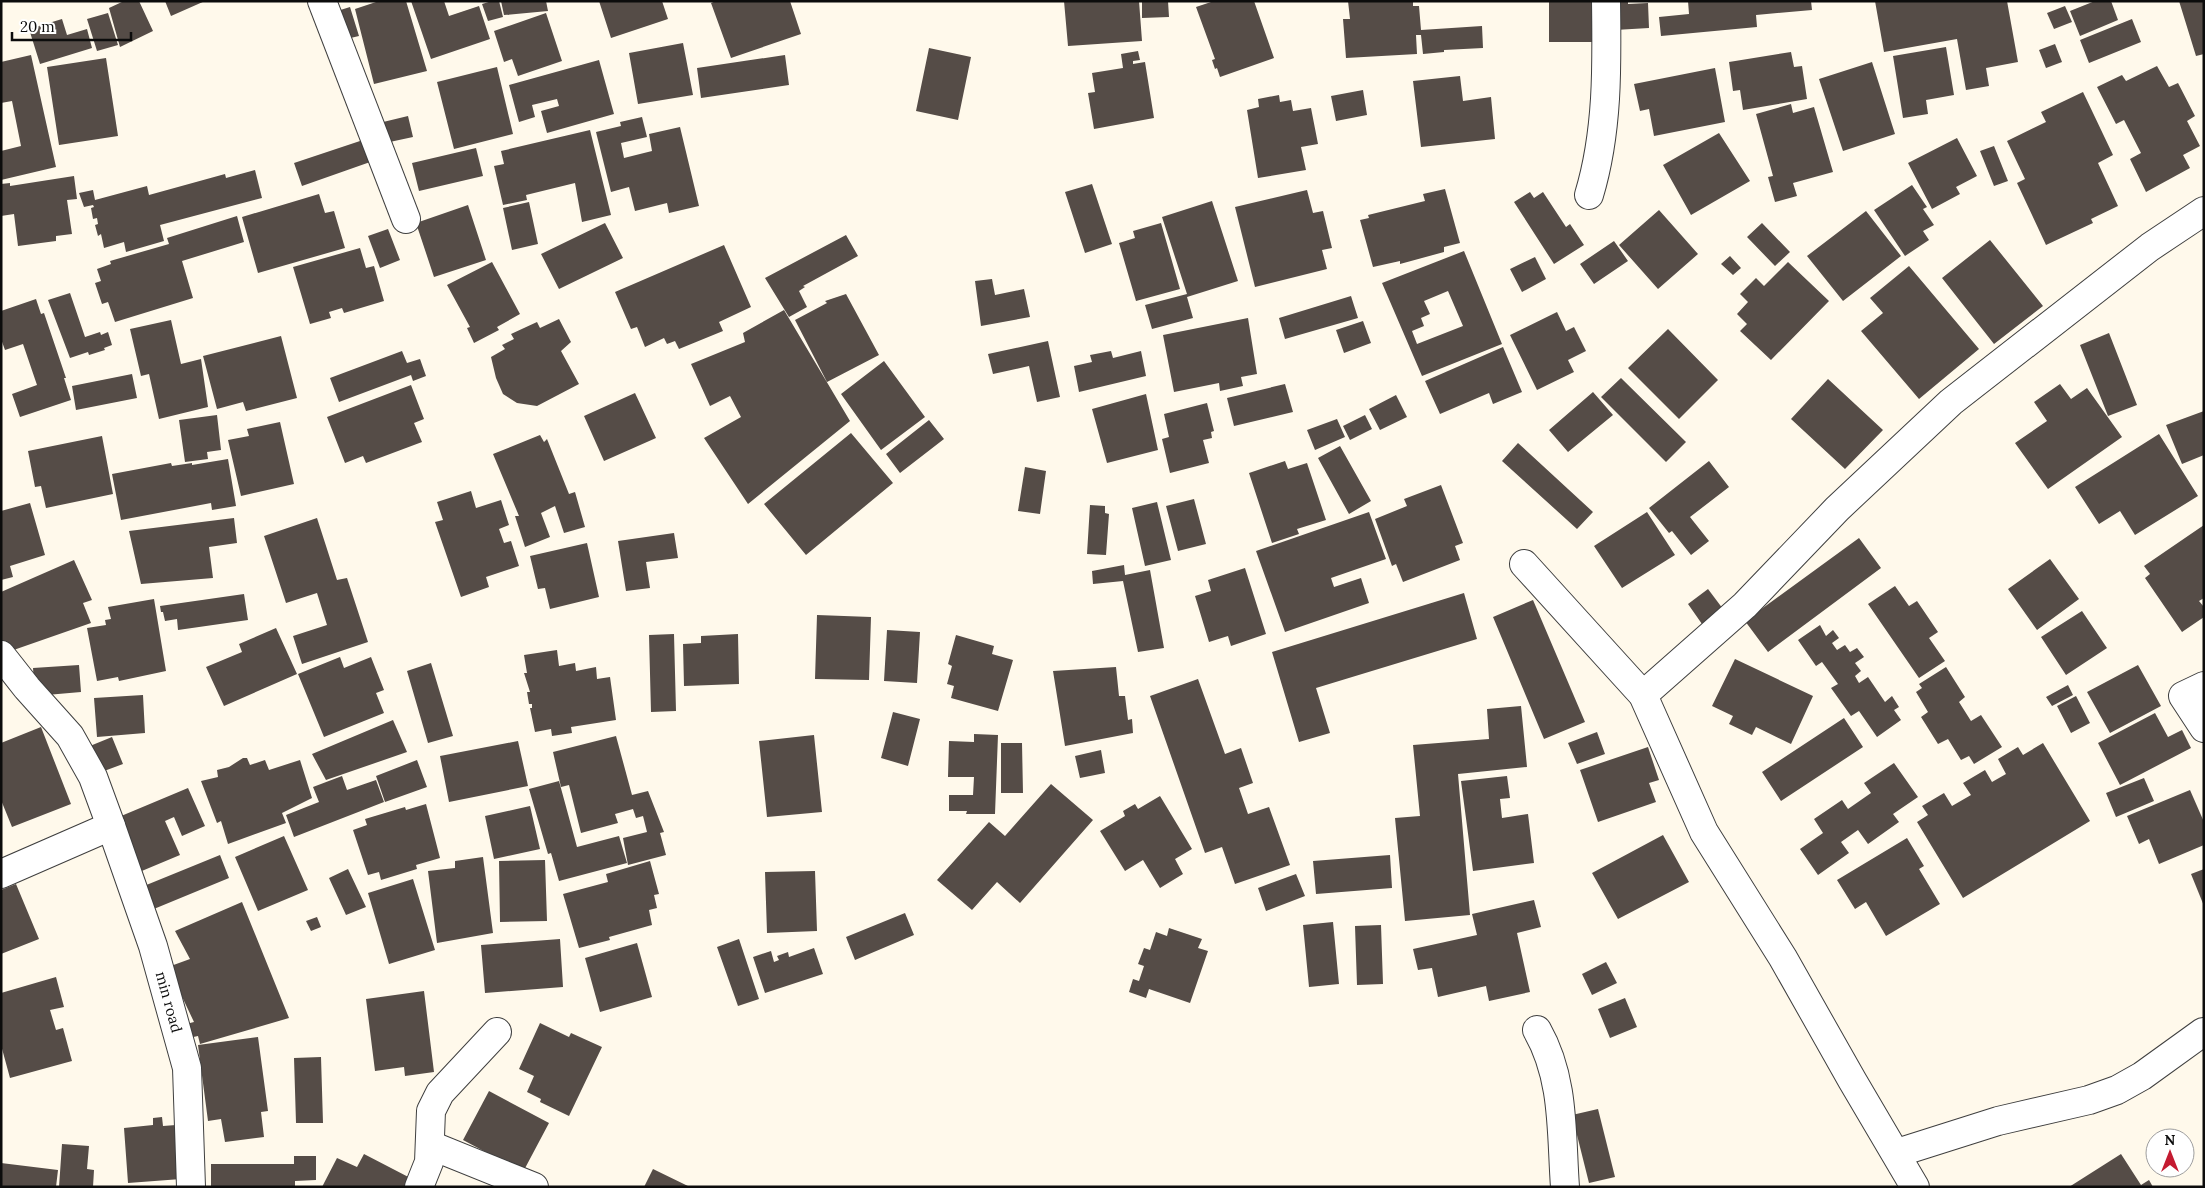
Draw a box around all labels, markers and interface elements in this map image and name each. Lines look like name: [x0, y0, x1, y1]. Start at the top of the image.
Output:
scale bar: [12, 10, 131, 42]
text: 20 m: [20, 17, 55, 36]
street label: min road: [152, 969, 187, 1035]
north arrow: [2145, 1128, 2195, 1178]
text: N: [2165, 1131, 2176, 1149]

